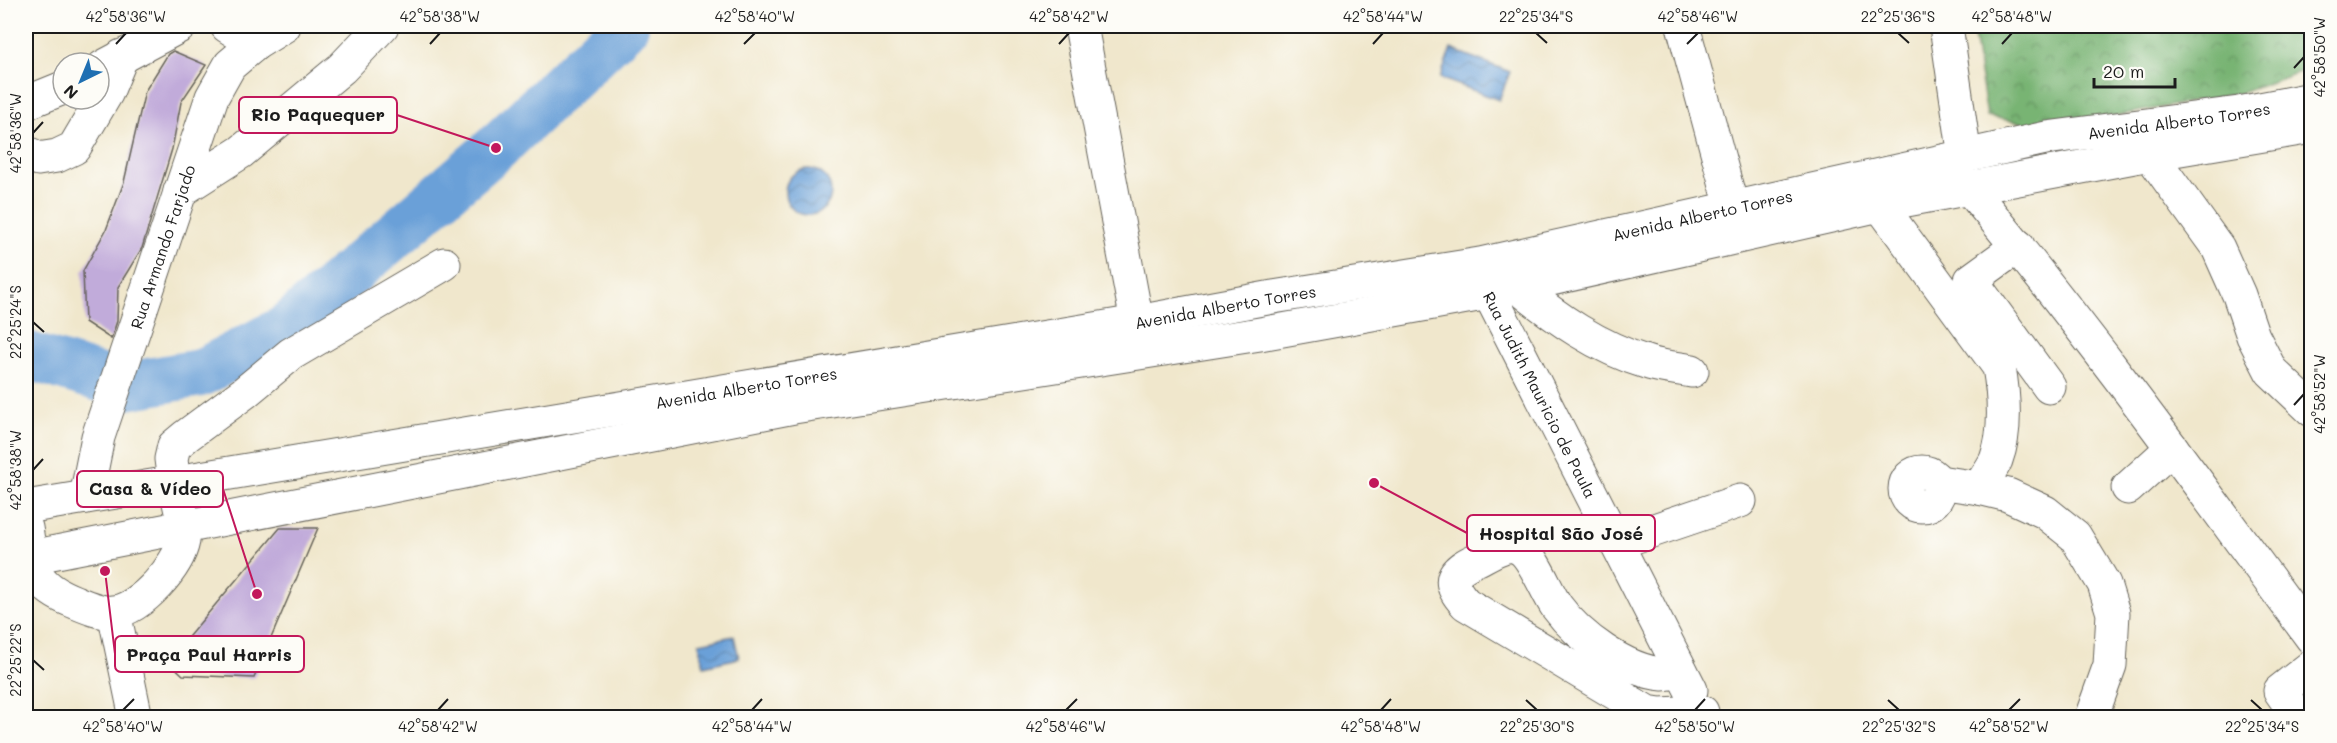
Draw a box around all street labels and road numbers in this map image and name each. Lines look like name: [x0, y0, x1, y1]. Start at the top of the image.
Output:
street label: Avenida Alberto Torres: [2086, 97, 2272, 143]
street label: Rua Armando Farjado: [125, 162, 199, 331]
street label: Avenida Alberto Torres: [1610, 184, 1794, 245]
street label: Avenida Alberto Torres: [1133, 280, 1318, 333]
street label: Rua Judith Mauricio de Paula: [1479, 288, 1602, 501]
street label: Avenida Alberto Torres: [654, 362, 839, 413]

